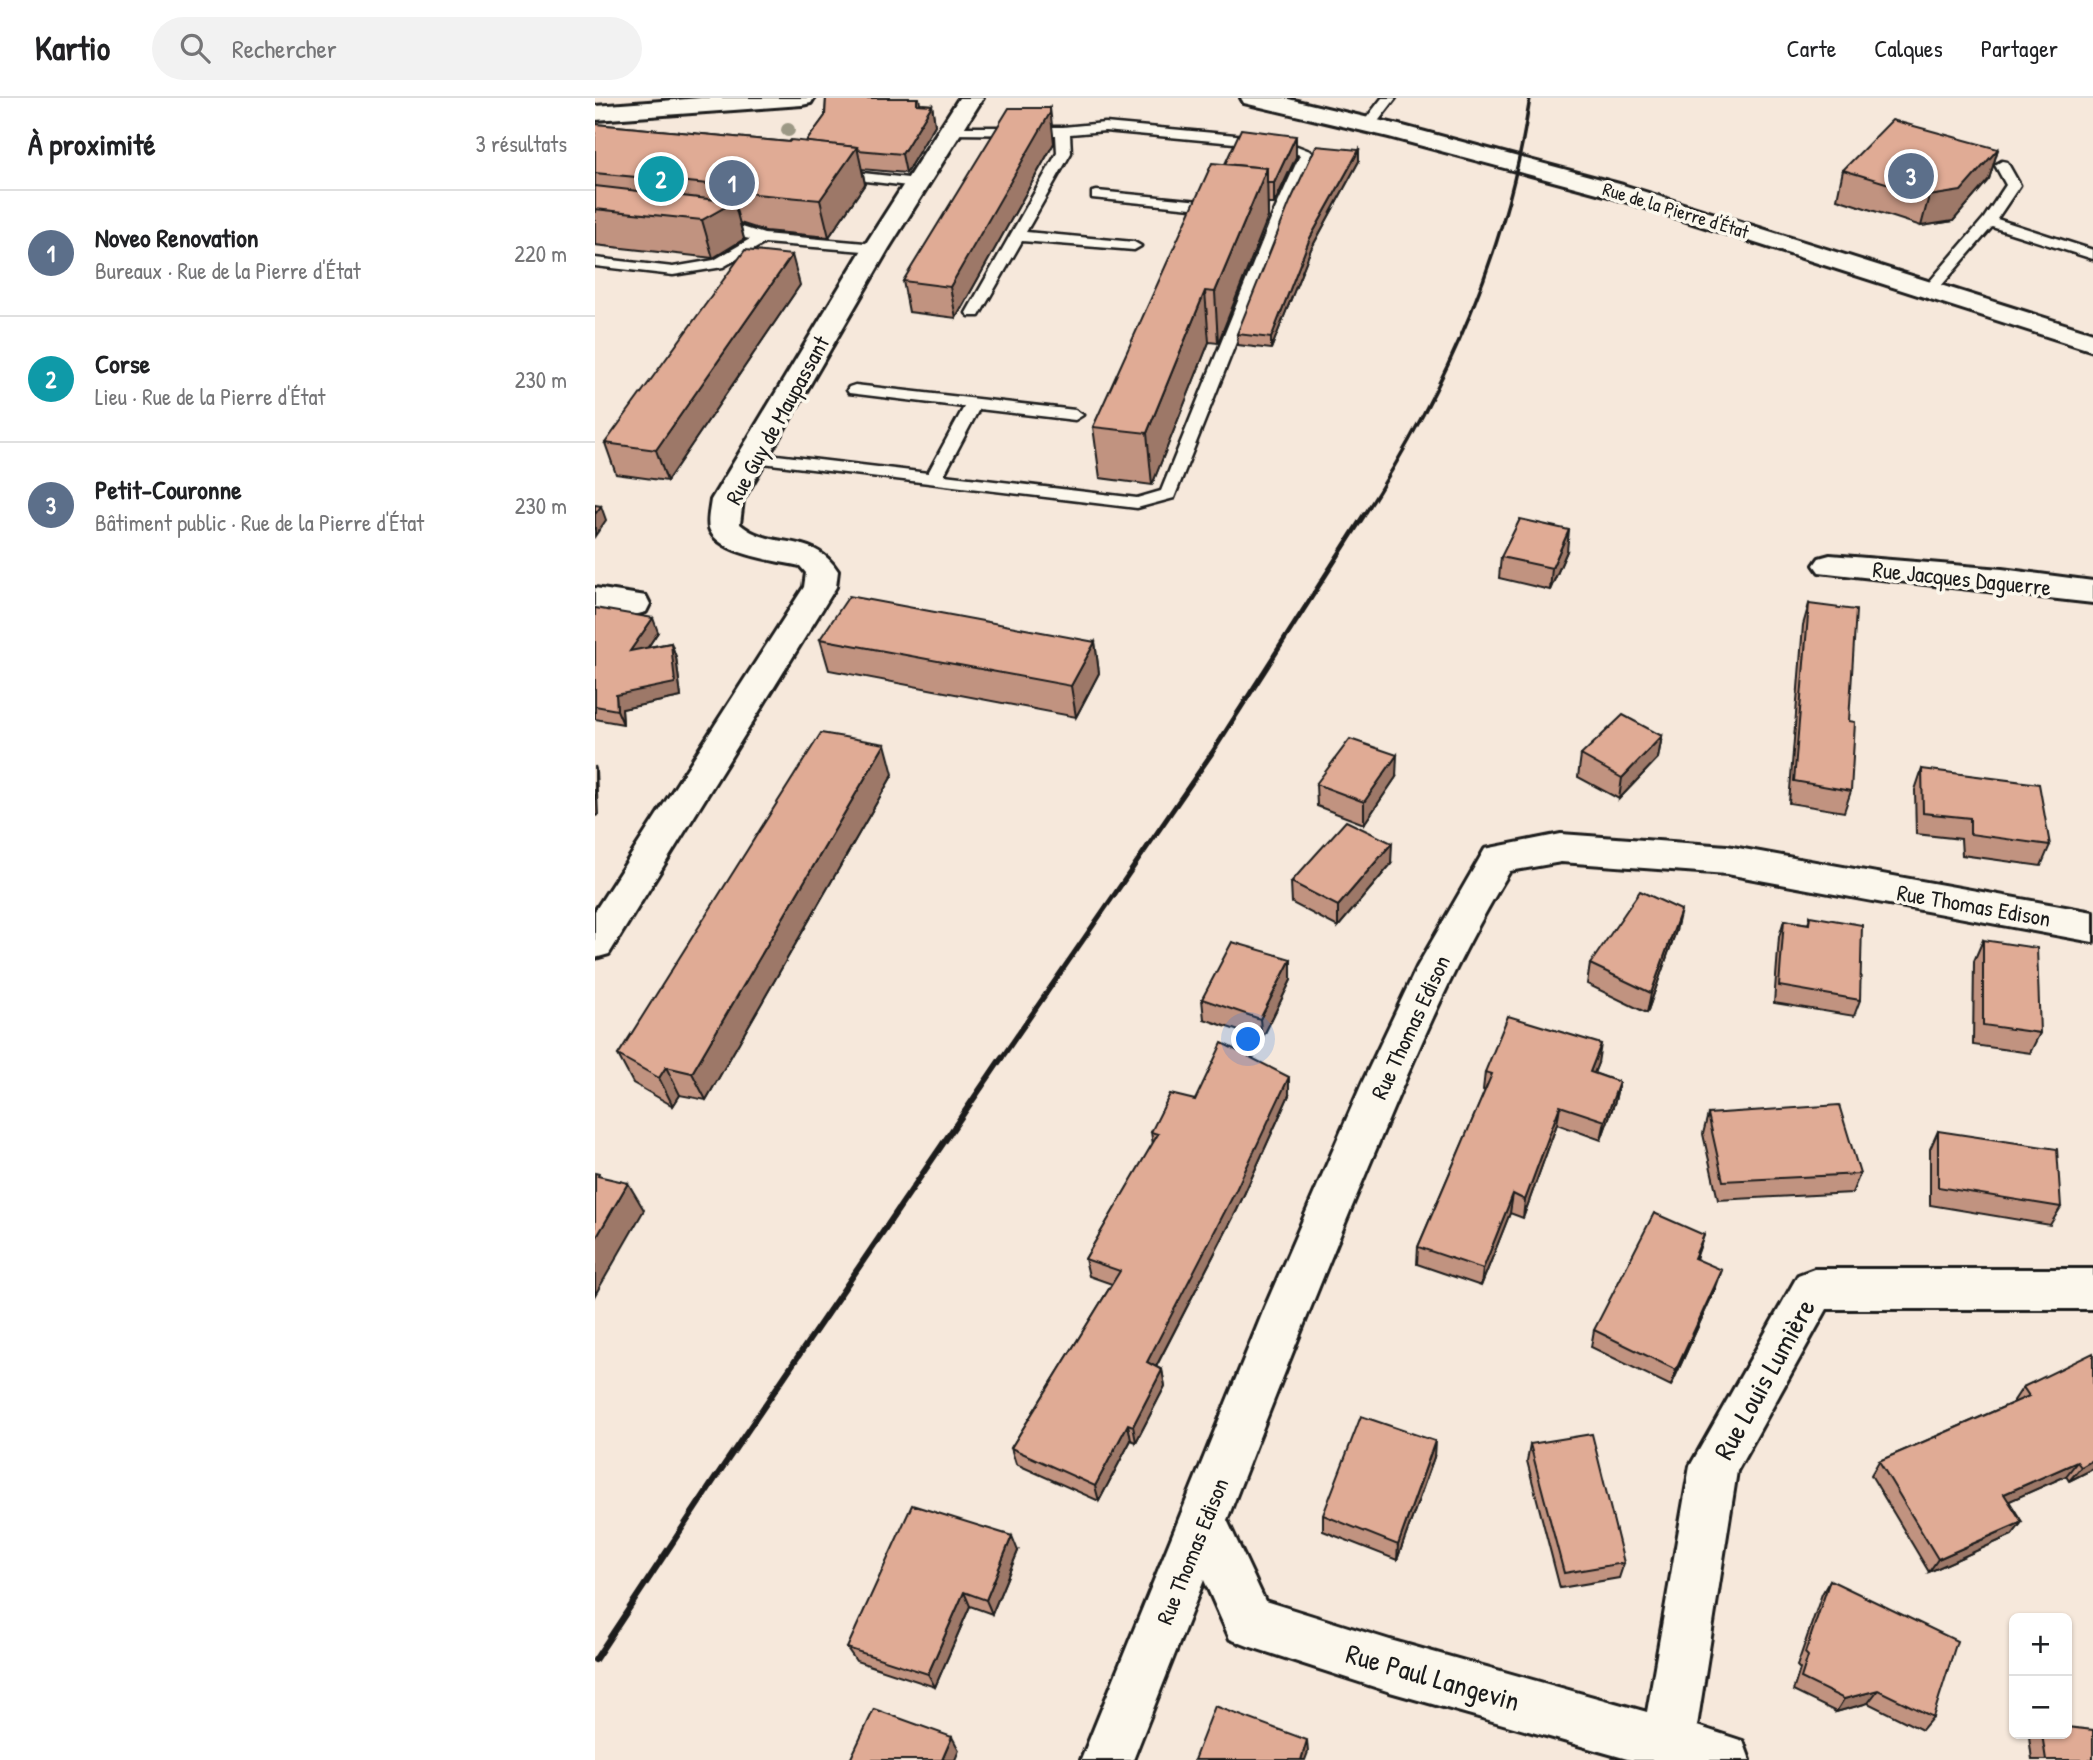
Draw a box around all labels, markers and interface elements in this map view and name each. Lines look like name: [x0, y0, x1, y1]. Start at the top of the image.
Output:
search box: [152, 17, 642, 80]
text: Kartio: [35, 26, 110, 70]
icon: search: [176, 29, 214, 67]
text: Rechercher: [232, 31, 337, 66]
text: Carte: [1787, 32, 1836, 64]
text: Calques: [1874, 32, 1943, 64]
text: Partager: [1981, 32, 2058, 64]
text: À proximité: [28, 124, 156, 164]
text: 3 résultats: [476, 128, 567, 159]
pin: 3: [1888, 150, 1934, 202]
pin: 2: [638, 153, 684, 205]
pin: 1: [709, 157, 755, 209]
street label: Rue de la Pierre d'État: [1600, 175, 1753, 245]
text: Noveo Renovation: [95, 220, 259, 255]
text: 1: [47, 238, 55, 269]
text: 220 m: [514, 238, 567, 269]
text: Bureaux · Rue de la Pierre d'État: [95, 255, 361, 286]
street label: Rue Guy de Maupassant: [718, 329, 837, 510]
text: Corse: [95, 346, 150, 381]
text: 2: [46, 364, 56, 395]
text: 230 m: [515, 364, 567, 395]
text: Lieu · Rue de la Pierre d'État: [95, 381, 325, 412]
text: Petit-Couronne: [95, 472, 242, 507]
text: 3: [46, 490, 56, 521]
text: 230 m: [515, 490, 567, 521]
text: Bâtiment public · Rue de la Pierre d'État: [95, 507, 424, 538]
street label: Rue Jacques Daguerre: [1871, 553, 2053, 603]
street label: Rue Thomas Edison: [1895, 876, 2053, 934]
street label: Rue Thomas Edison: [1363, 950, 1457, 1104]
your location: [1231, 1022, 1265, 1056]
street label: Rue Louis Lumière: [1704, 1292, 1824, 1466]
street label: Rue Thomas Edison: [1149, 1473, 1235, 1629]
map controls: [2009, 1613, 2072, 1739]
button: +: [2009, 1613, 2072, 1676]
street label: Rue Paul Langevin: [1342, 1634, 1524, 1720]
button: −: [2009, 1676, 2072, 1739]

